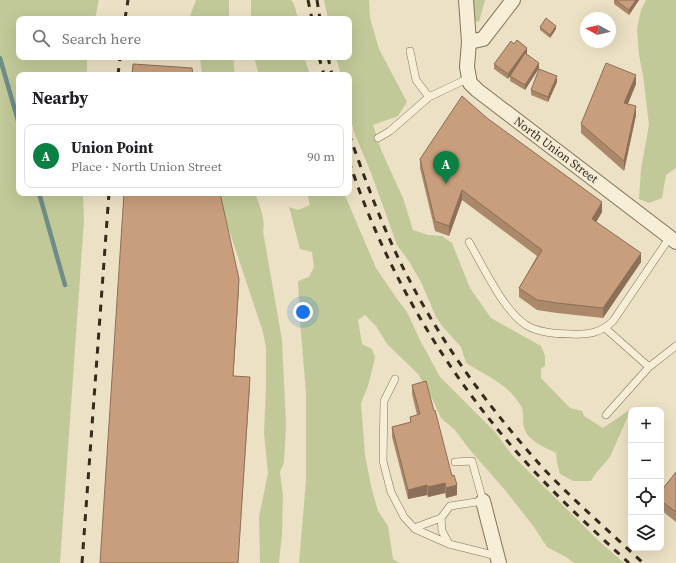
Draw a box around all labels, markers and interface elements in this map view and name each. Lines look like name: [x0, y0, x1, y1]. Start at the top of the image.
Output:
north arrow: [580, 12, 616, 48]
search box: [16, 16, 352, 60]
icon: search: [30, 27, 52, 49]
text: Search here: [62, 28, 141, 49]
text: Nearby: [32, 86, 88, 110]
street label: North Union Street: [511, 113, 601, 187]
text: Union Point: [71, 137, 153, 158]
text: A: [42, 148, 50, 165]
text: 90 m: [307, 148, 335, 165]
pin: A: [433, 151, 459, 184]
text: Place · North Union Street: [71, 158, 222, 175]
your location: [293, 302, 313, 322]
map controls: [628, 407, 664, 551]
button: +: [628, 407, 664, 443]
button: −: [628, 443, 664, 479]
button: locate: [628, 479, 664, 515]
button: layers: [628, 515, 664, 551]

